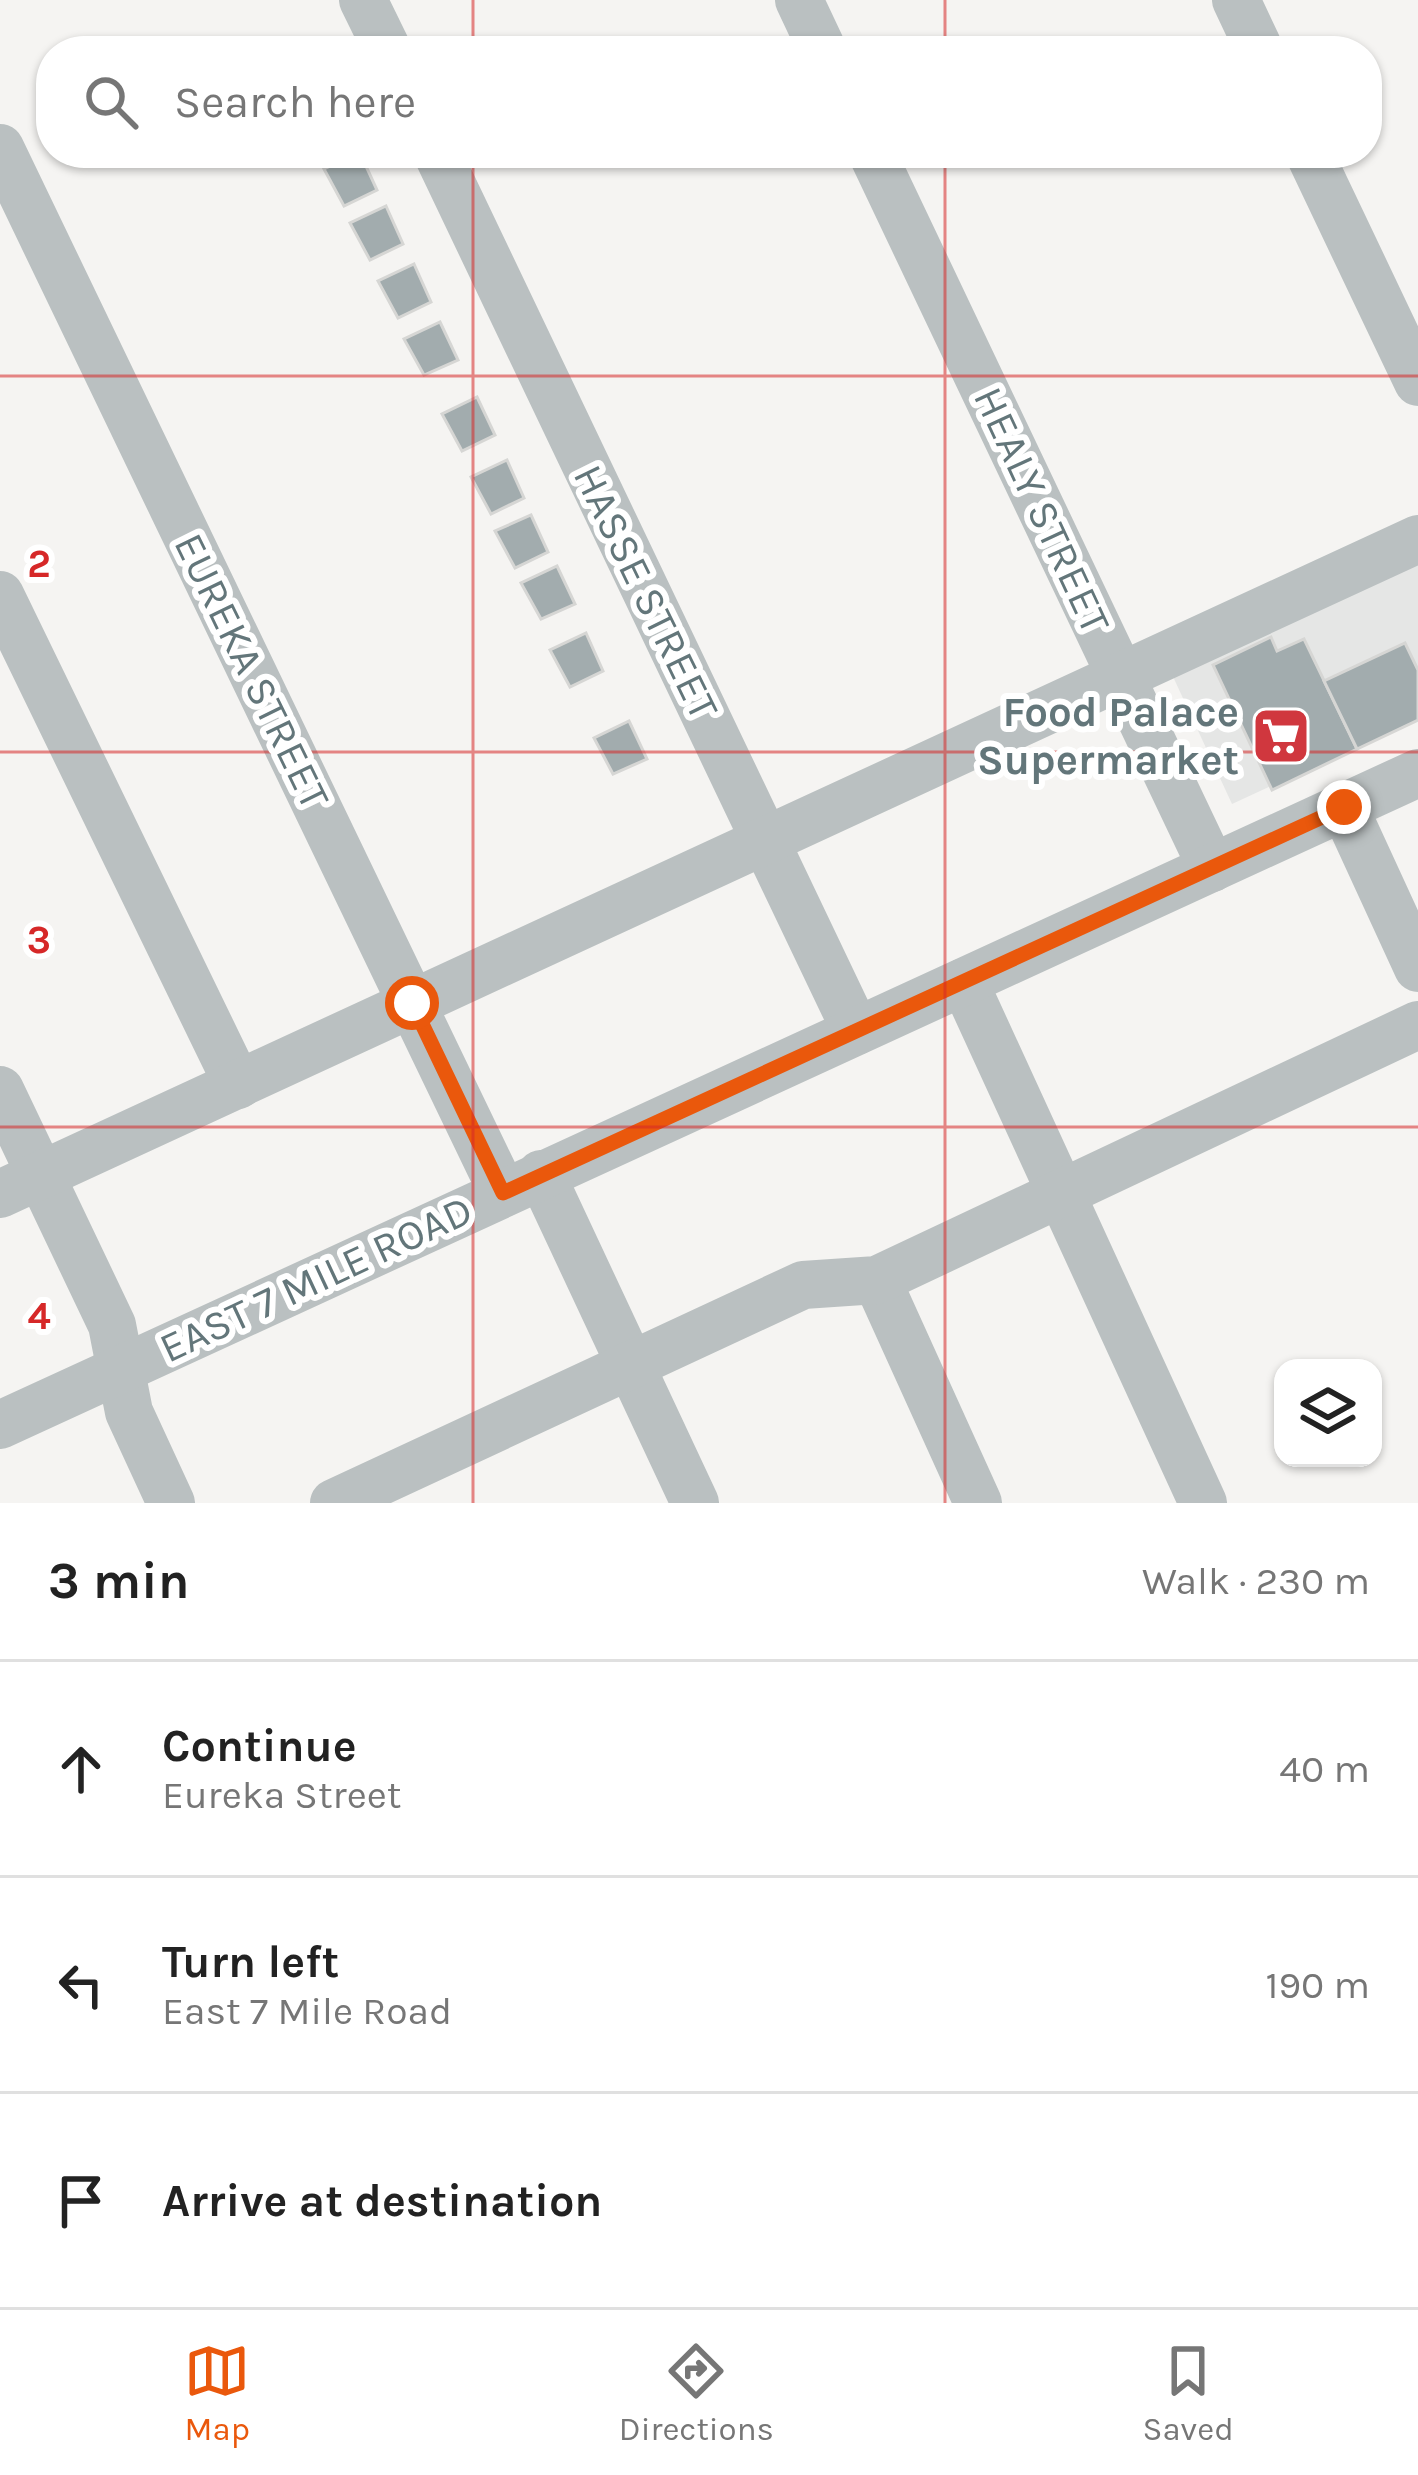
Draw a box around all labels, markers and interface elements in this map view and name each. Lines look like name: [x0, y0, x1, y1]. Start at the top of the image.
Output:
search box: [36, 36, 1382, 168]
icon: search: [78, 69, 144, 135]
text: Search here: [174, 76, 416, 128]
street label: HEALY STREET: [963, 379, 1121, 641]
street label: HASSE STREET: [563, 457, 729, 727]
street label: EUREKA STREET: [164, 525, 340, 817]
text: 2: [27, 541, 51, 587]
place label: Food Palace Supermarket: [977, 687, 1239, 785]
supermarket icon: Food Palace Supermarket: [1250, 705, 1312, 767]
route end: [1317, 780, 1371, 834]
text: 3: [27, 917, 51, 963]
route start: [385, 976, 439, 1030]
street label: EAST 7 MILE ROAD: [152, 1185, 480, 1373]
text: 4: [27, 1293, 51, 1339]
map controls: [1274, 1359, 1382, 1467]
button: layers: [1274, 1359, 1382, 1467]
text: 3 min: [48, 1551, 190, 1611]
text: Walk · 230 m: [1142, 1558, 1370, 1604]
text: Continue: [162, 1720, 357, 1772]
icon: ahead: [48, 1736, 114, 1802]
text: 40 m: [1279, 1746, 1370, 1792]
text: Eureka Street: [162, 1772, 401, 1818]
text: Turn left: [162, 1936, 339, 1988]
icon: left: [48, 1952, 114, 2018]
text: 190 m: [1266, 1962, 1370, 2008]
text: East 7 Mile Road: [162, 1988, 452, 2034]
icon: arrive: [48, 2168, 114, 2234]
text: Arrive at destination: [162, 2175, 602, 2227]
tab: Map: [184, 2338, 250, 2448]
tab: Directions: [619, 2338, 774, 2448]
tab: Saved: [1143, 2338, 1234, 2448]

